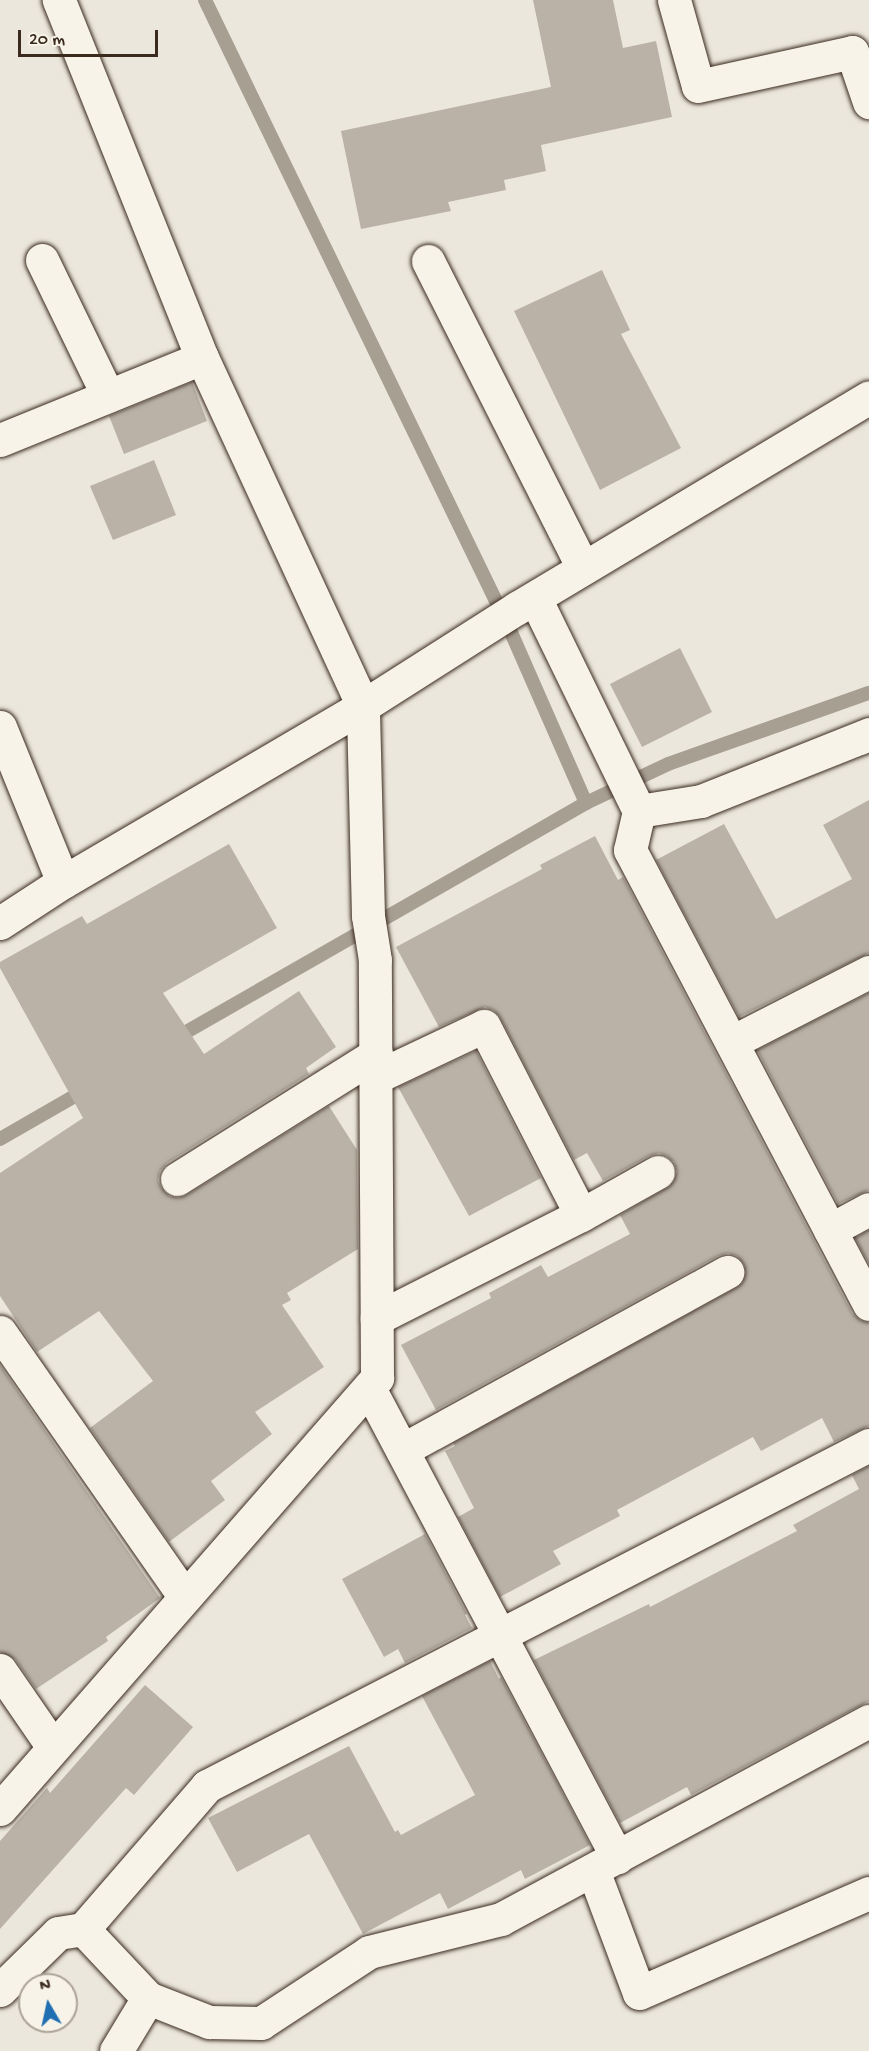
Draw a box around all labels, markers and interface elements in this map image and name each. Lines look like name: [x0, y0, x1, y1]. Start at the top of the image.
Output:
scale bar: [21, 18, 160, 56]
text: 20 m: [29, 30, 65, 51]
north arrow: [18, 1973, 78, 2033]
text: N: [39, 1977, 52, 1997]

